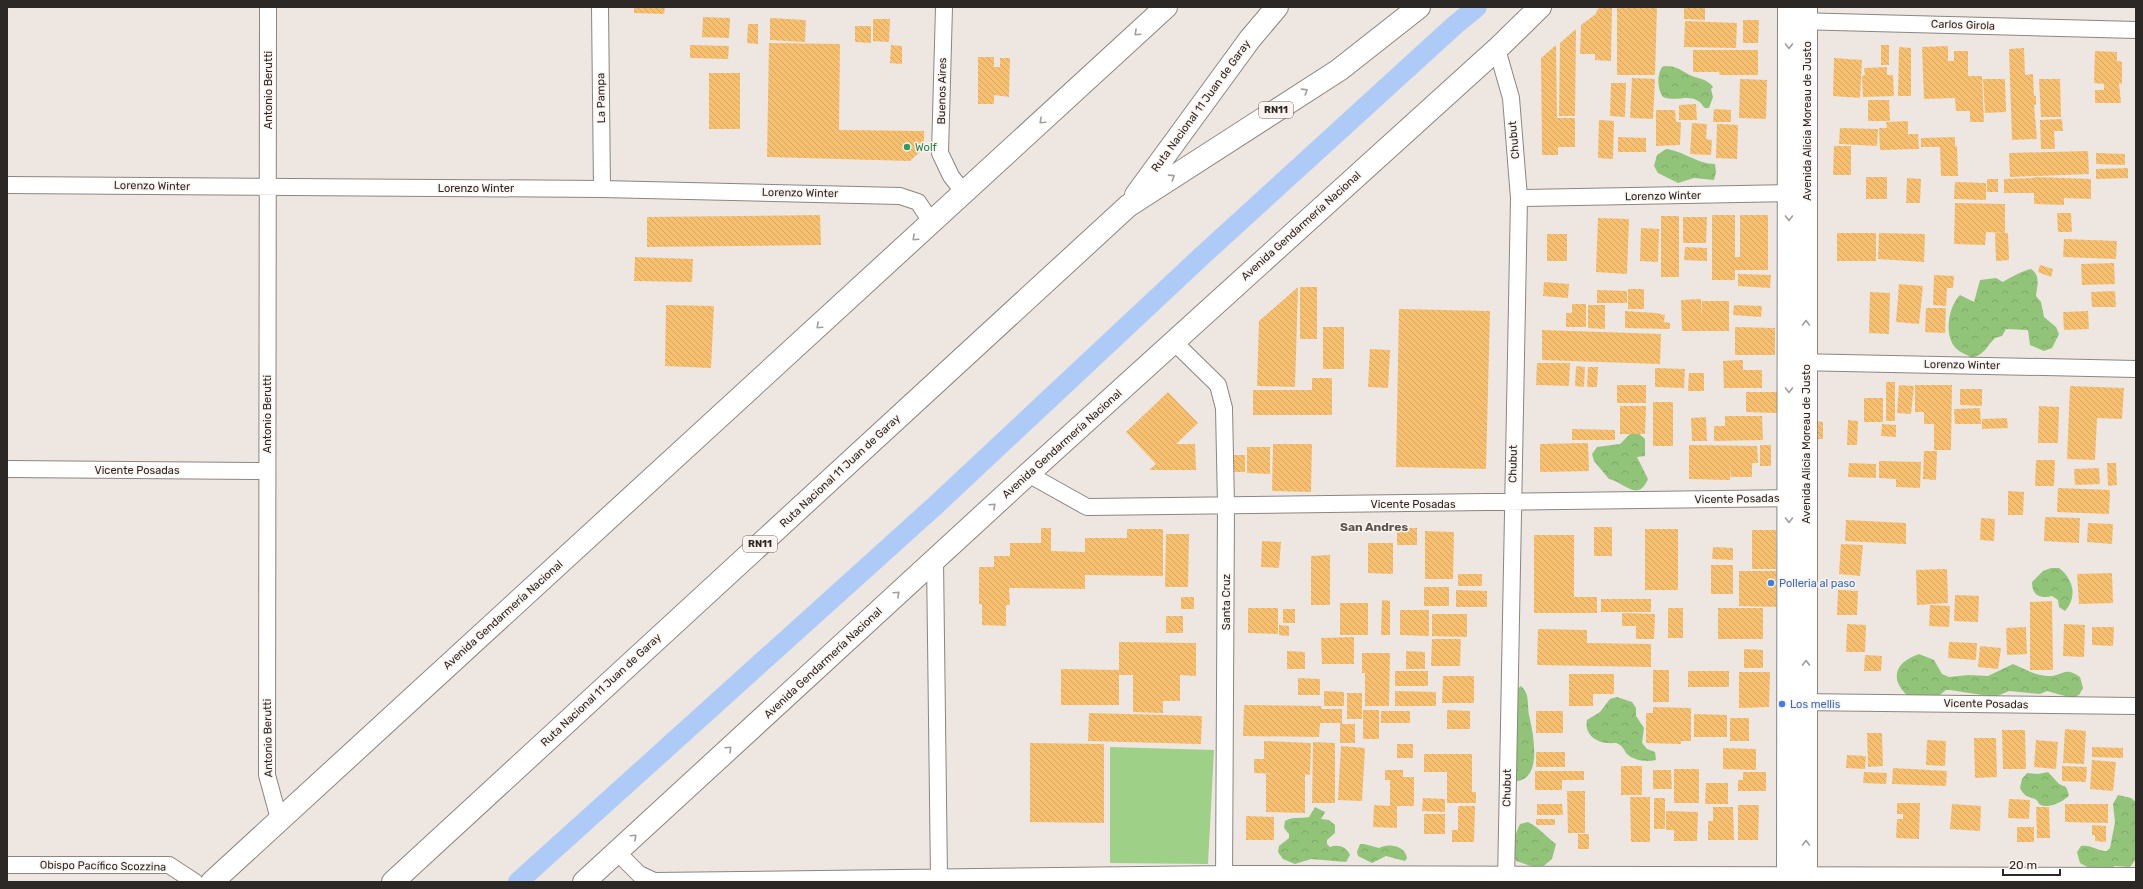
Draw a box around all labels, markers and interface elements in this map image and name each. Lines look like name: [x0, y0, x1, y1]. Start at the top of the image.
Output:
street label: Carlos Girola: [1931, 17, 1995, 33]
one-way arrow: [1135, 29, 1142, 36]
street label: Ruta Nacional 11 Juan de Garay: [1149, 37, 1253, 175]
street label: Avenida Alicia Moreau de Justo: [1801, 41, 1814, 201]
one-way arrow: [1785, 43, 1793, 49]
street label: Antonio Berutti: [262, 51, 275, 129]
street label: Buenos Aires: [935, 57, 949, 125]
street label: La Pampa: [594, 73, 608, 123]
one-way arrow: [1301, 89, 1308, 96]
road number: RN11: [1259, 102, 1293, 118]
one-way arrow: [1039, 117, 1047, 124]
street label: Chubut: [1506, 120, 1522, 160]
place label: Wolf: [915, 141, 938, 154]
marker: Wolf: [902, 142, 912, 152]
street label: Avenida Gendarmería Nacional: [1238, 169, 1364, 283]
one-way arrow: [1168, 174, 1175, 181]
street label: Lorenzo Winter: [114, 179, 191, 193]
street label: Lorenzo Winter: [438, 182, 515, 195]
street label: Lorenzo Winter: [762, 186, 839, 200]
street label: Lorenzo Winter: [1625, 189, 1702, 203]
one-way arrow: [1785, 215, 1793, 221]
one-way arrow: [912, 233, 920, 241]
one-way arrow: [1802, 320, 1810, 326]
one-way arrow: [817, 321, 824, 328]
street label: Lorenzo Winter: [1924, 358, 2001, 372]
street label: Avenida Alicia Moreau de Justo: [1800, 364, 1813, 524]
street label: Antonio Berutti: [261, 375, 274, 453]
street label: Avenida Gendarmería Nacional: [999, 387, 1125, 501]
one-way arrow: [1785, 387, 1793, 393]
street label: Ruta Nacional 11 Juan de Garay: [777, 412, 903, 530]
street label: Chubut: [1506, 444, 1520, 483]
street label: Vicente Posadas: [94, 464, 180, 477]
street label: Vicente Posadas: [1694, 492, 1780, 506]
street label: Vicente Posadas: [1370, 498, 1456, 511]
one-way arrow: [988, 504, 996, 511]
one-way arrow: [1785, 517, 1793, 523]
district label: San Andres: [1340, 520, 1408, 534]
road number: RN11: [743, 536, 777, 552]
street label: Avenida Gendarmería Nacional: [440, 558, 566, 672]
street label: Santa Cruz: [1220, 573, 1233, 630]
place label: Polleria al paso: [1779, 577, 1855, 590]
marker: Polleria al paso: [1766, 578, 1776, 588]
one-way arrow: [892, 592, 900, 599]
street label: Avenida Gendarmería Nacional: [761, 605, 885, 721]
street label: Ruta Nacional 11 Juan de Garay: [538, 631, 664, 749]
one-way arrow: [1802, 660, 1810, 666]
street label: Vicente Posadas: [1943, 697, 2029, 711]
place label: Los mellis: [1790, 698, 1841, 711]
street label: Antonio Berutti: [261, 699, 275, 777]
marker: Los mellis: [1777, 699, 1787, 709]
one-way arrow: [725, 746, 732, 753]
street label: Chubut: [1500, 768, 1514, 807]
one-way arrow: [629, 834, 637, 841]
one-way arrow: [1802, 840, 1810, 846]
scale bar: [2003, 851, 2060, 877]
street label: Obispo Pacífico Scozzina: [40, 858, 166, 874]
text: 20 m: [2009, 858, 2037, 872]

